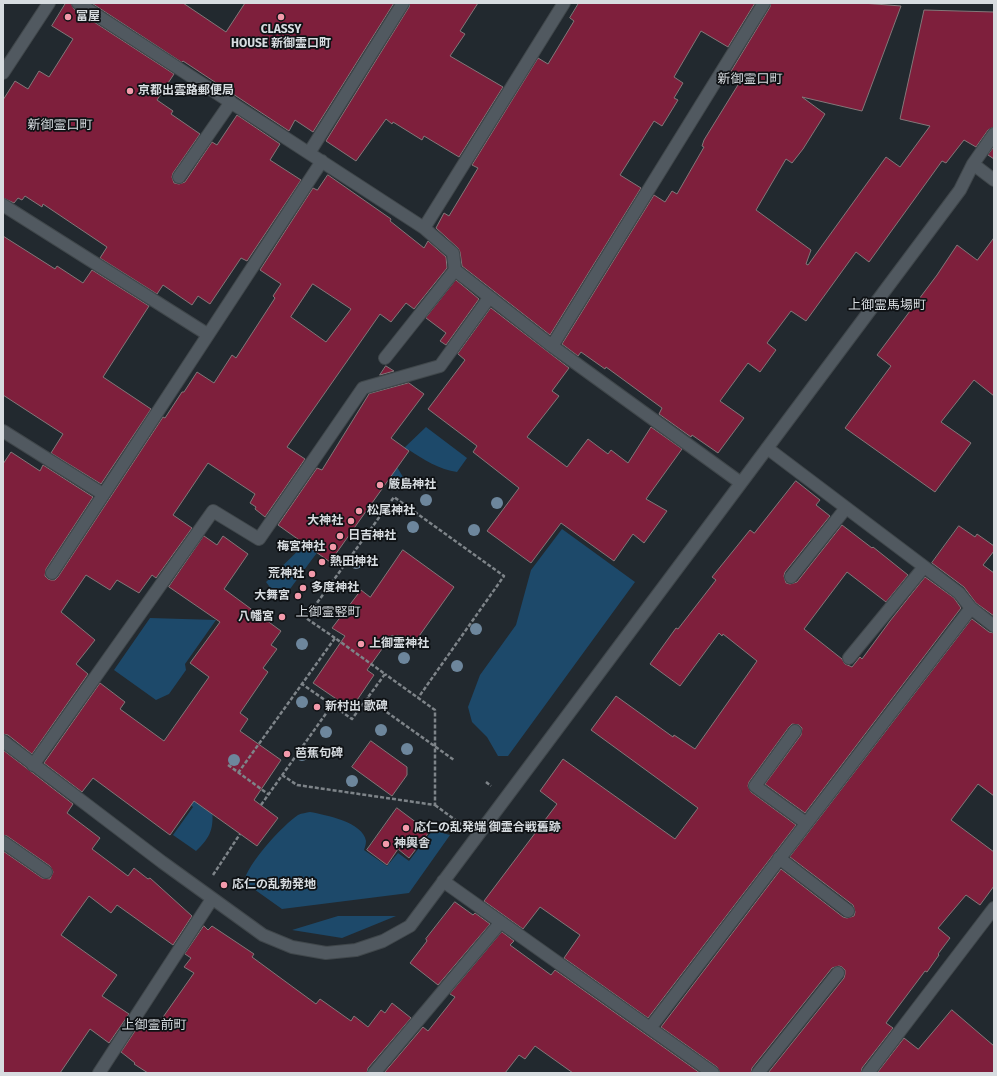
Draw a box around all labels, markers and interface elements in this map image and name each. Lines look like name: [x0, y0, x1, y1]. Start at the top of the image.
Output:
place label: 富屋: [76, 10, 100, 24]
marker: 富屋: [63, 12, 73, 22]
marker: CLASSY HOUSE 新御霊口町: [276, 12, 286, 22]
place label: CLASSY HOUSE 新御霊口町: [231, 23, 331, 51]
district label: 新御霊口町: [718, 71, 782, 87]
place label: 京都出雲路郵便局: [138, 84, 234, 98]
marker: 京都出雲路郵便局: [125, 86, 135, 96]
district label: 新御霊口町: [28, 117, 92, 133]
district label: 上御霊馬場町: [848, 297, 926, 313]
place label: 厳島神社: [388, 478, 436, 492]
marker: 厳島神社: [375, 480, 385, 490]
place label: 松尾神社: [367, 504, 415, 518]
marker: 松尾神社: [354, 506, 364, 516]
place label: 大神社: [307, 514, 343, 528]
marker: 大神社: [346, 516, 356, 526]
place label: 日吉神社: [348, 529, 396, 543]
marker: 日吉神社: [335, 531, 345, 541]
place label: 梅宮神社: [277, 540, 325, 554]
marker: 梅宮神社: [328, 542, 338, 552]
place label: 熱田神社: [330, 555, 378, 569]
marker: 熱田神社: [317, 557, 327, 567]
place label: 荒神社: [268, 567, 304, 581]
marker: 荒神社: [307, 569, 317, 579]
place label: 多度神社: [311, 581, 359, 595]
marker: 多度神社: [298, 583, 308, 593]
place label: 大舞宮: [254, 589, 290, 603]
marker: 大舞宮: [293, 591, 303, 601]
district label: 上御霊竪町: [296, 604, 360, 620]
place label: 八幡宮: [238, 610, 274, 624]
marker: 八幡宮: [277, 612, 287, 622]
place label: 上御霊神社: [369, 637, 429, 651]
marker: 上御霊神社: [356, 639, 366, 649]
place label: 新村出 歌碑: [325, 700, 388, 714]
marker: 新村出 歌碑: [312, 702, 322, 712]
place label: 芭蕉句碑: [295, 747, 343, 761]
marker: 芭蕉句碑: [282, 749, 292, 759]
place label: 応仁の乱発端 御霊合戦舊跡: [414, 821, 561, 835]
marker: 応仁の乱発端 御霊合戦舊跡: [401, 823, 411, 833]
place label: 神輿舎: [394, 837, 430, 851]
marker: 神輿舎: [381, 839, 391, 849]
place label: 応仁の乱勃発地: [232, 878, 316, 892]
marker: 応仁の乱勃発地: [219, 880, 229, 890]
district label: 上御霊前町: [122, 1017, 186, 1033]

